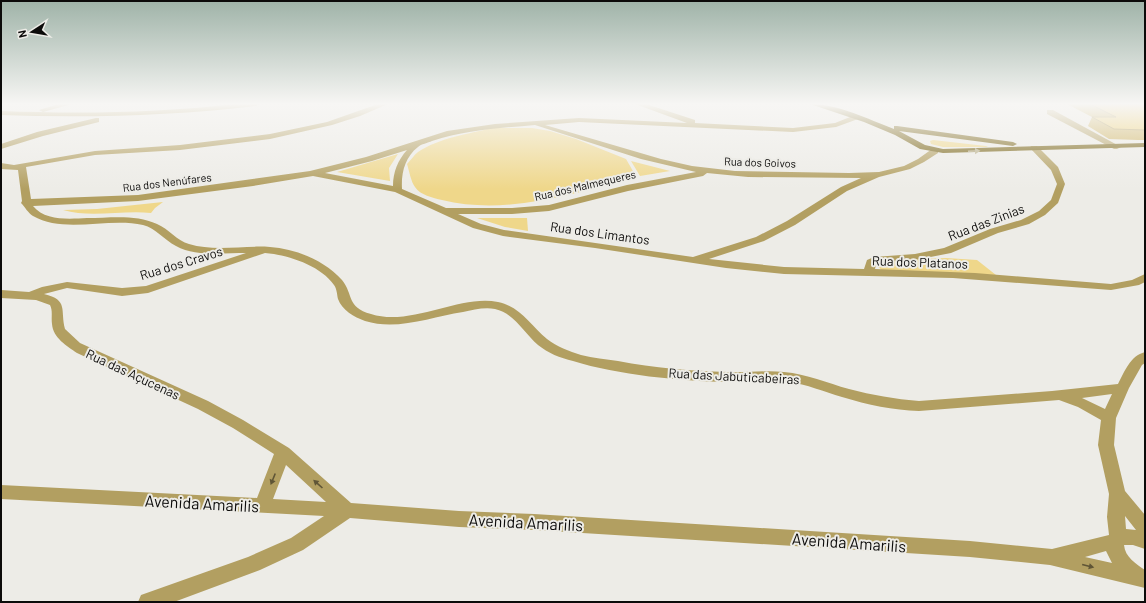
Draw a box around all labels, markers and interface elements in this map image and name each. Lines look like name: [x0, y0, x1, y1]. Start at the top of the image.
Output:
north arrow: [12, 12, 52, 52]
text: N: [15, 29, 29, 39]
one-way arrow: [968, 148, 981, 154]
street label: Rua dos Goivos: [724, 154, 796, 170]
street label: Rua dos Malmequeres: [533, 167, 637, 203]
street label: Rua dos Nenúfares: [122, 170, 212, 194]
street label: Rua das Zinias: [946, 200, 1026, 244]
street label: Rua dos Limantos: [549, 218, 651, 248]
street label: Rua dos Cravos: [138, 243, 224, 283]
street label: Rua dos Platanos: [872, 252, 968, 272]
street label: Rua das Açucenas: [84, 345, 182, 403]
street label: Rua das Jabuticabeiras: [668, 365, 800, 387]
one-way arrow: [269, 474, 275, 486]
one-way arrow: [313, 479, 323, 488]
street label: Avenida Amarilis: [144, 491, 260, 515]
street label: Avenida Amarilis: [468, 510, 584, 534]
street label: Avenida Amarilis: [791, 529, 907, 555]
one-way arrow: [1082, 563, 1094, 569]

